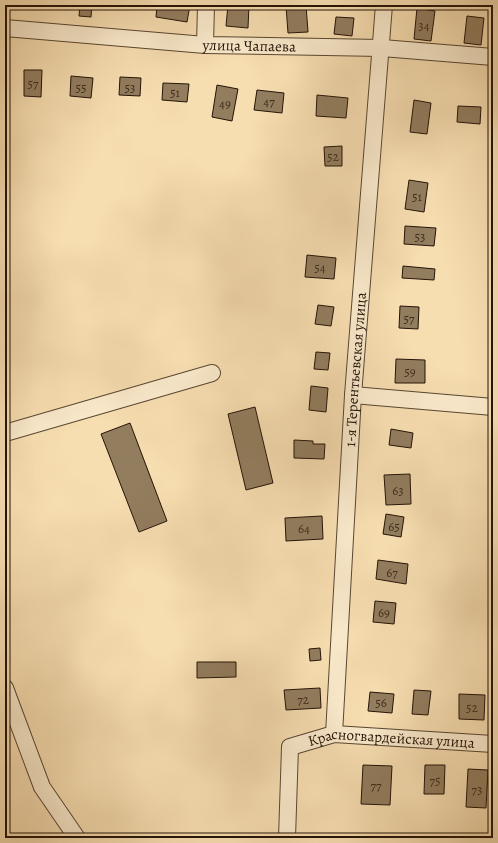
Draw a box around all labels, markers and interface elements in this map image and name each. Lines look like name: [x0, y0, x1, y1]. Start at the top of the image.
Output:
house number: 34: [418, 17, 430, 34]
street label: улица Чапаева: [201, 35, 296, 57]
house number: 57: [27, 75, 39, 92]
house number: 55: [75, 79, 87, 96]
house number: 53: [125, 79, 136, 96]
house number: 51: [170, 84, 181, 101]
house number: 47: [263, 93, 275, 110]
house number: 49: [219, 95, 231, 112]
house number: 52: [327, 148, 339, 165]
house number: 51: [412, 188, 423, 205]
house number: 53: [415, 228, 426, 245]
house number: 54: [314, 259, 326, 276]
street label: 1-я Терентьевская улица: [340, 291, 371, 448]
house number: 57: [403, 310, 415, 327]
house number: 59: [404, 363, 416, 380]
house number: 63: [392, 482, 404, 499]
house number: 65: [388, 518, 400, 535]
house number: 64: [298, 520, 310, 537]
house number: 67: [386, 564, 398, 581]
house number: 69: [378, 604, 390, 621]
house number: 72: [297, 691, 309, 708]
house number: 56: [375, 694, 387, 711]
house number: 52: [466, 699, 478, 716]
street label: Красногвардейская улица: [306, 724, 475, 753]
house number: 75: [429, 772, 441, 789]
house number: 77: [371, 777, 382, 794]
house number: 73: [472, 781, 482, 798]

